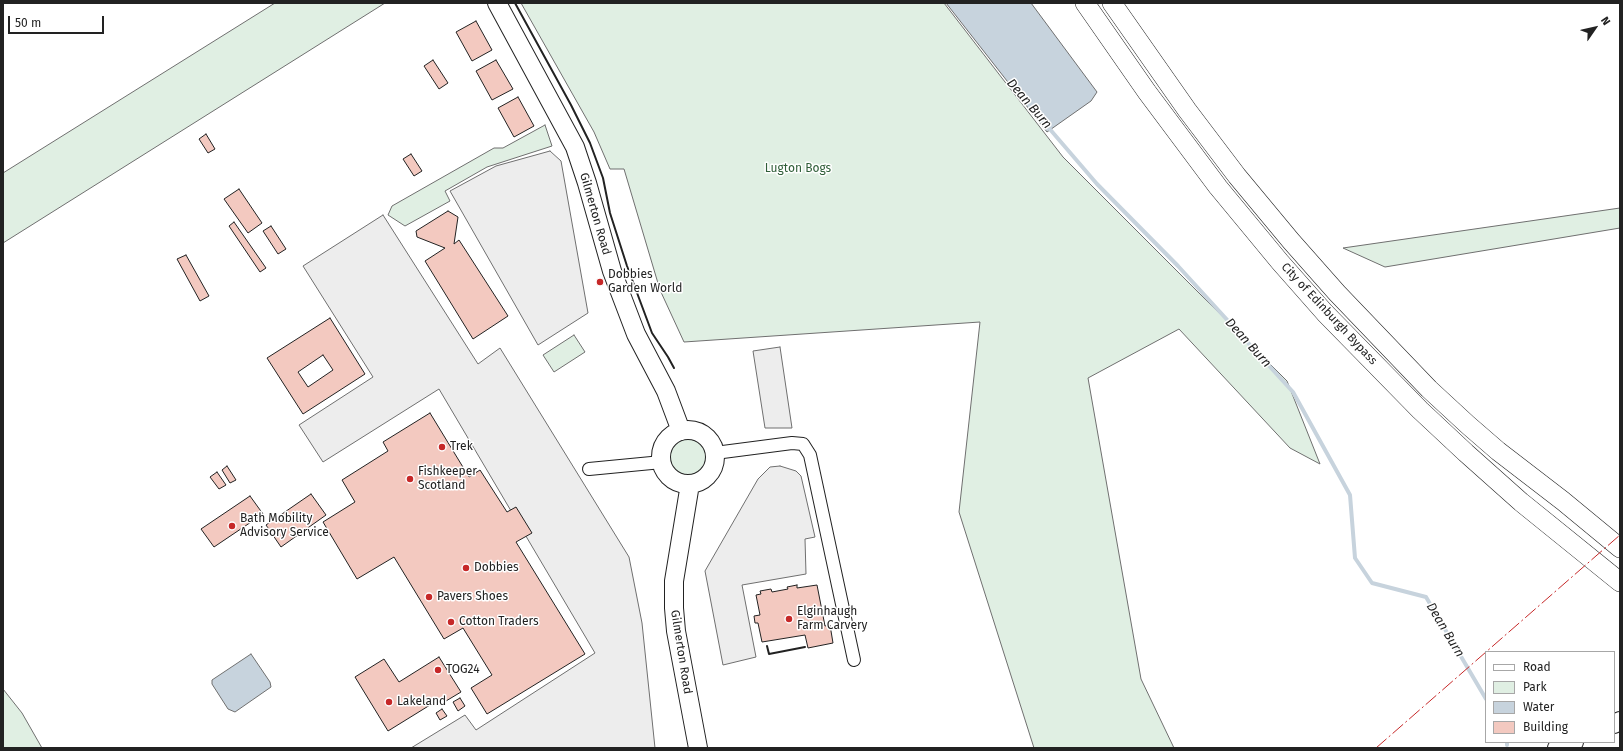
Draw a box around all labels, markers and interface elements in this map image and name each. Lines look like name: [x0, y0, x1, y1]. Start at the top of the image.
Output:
scale bar: [10, 8, 106, 34]
north arrow: [1575, 8, 1615, 48]
text: N: [1598, 14, 1613, 28]
text: 50 m: [15, 16, 41, 30]
water label: Dean Burn: [1003, 76, 1055, 132]
park label: Lugton Bogs: [765, 162, 831, 176]
street label: Gilmerton Road: [576, 171, 614, 257]
street label: City of Edinburgh Bypass: [1278, 260, 1380, 368]
place label: Dobbies Garden World: [608, 268, 682, 296]
marker: Dobbies Garden World: [595, 277, 605, 287]
water label: Dean Burn: [1222, 315, 1274, 371]
place label: Trek: [450, 440, 473, 454]
marker: Trek: [437, 442, 447, 452]
place label: Fishkeeper Scotland: [418, 465, 477, 493]
marker: Fishkeeper Scotland: [405, 474, 415, 484]
place label: Bath Mobility Advisory Service: [240, 512, 329, 540]
marker: Bath Mobility Advisory Service: [227, 521, 237, 531]
place label: Dobbies: [474, 561, 519, 575]
marker: Dobbies: [461, 563, 471, 573]
place label: Pavers Shoes: [437, 590, 508, 604]
marker: Pavers Shoes: [424, 592, 434, 602]
water label: Dean Burn: [1423, 600, 1467, 660]
place label: Elginhaugh Farm Carvery: [797, 605, 867, 633]
street label: Gilmerton Road: [667, 609, 695, 695]
marker: Elginhaugh Farm Carvery: [784, 614, 794, 624]
place label: Cotton Traders: [459, 615, 539, 629]
marker: Cotton Traders: [446, 617, 456, 627]
legend: [1485, 651, 1615, 743]
text: Road: [1523, 660, 1551, 674]
place label: TOG24: [446, 663, 480, 677]
marker: TOG24: [433, 665, 443, 675]
text: Park: [1523, 680, 1547, 694]
place label: Lakeland: [397, 695, 446, 709]
marker: Lakeland: [384, 697, 394, 707]
text: Water: [1523, 700, 1554, 714]
text: Building: [1523, 720, 1568, 734]

